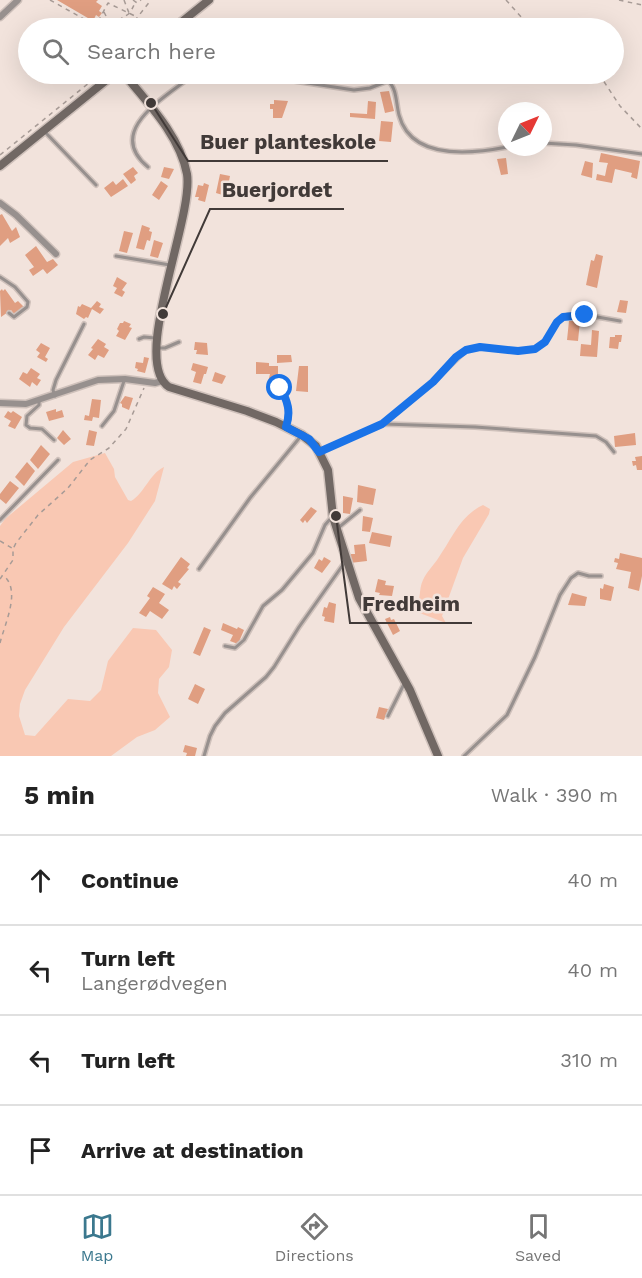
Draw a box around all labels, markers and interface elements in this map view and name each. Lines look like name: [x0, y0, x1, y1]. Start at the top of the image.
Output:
search box: [18, 18, 624, 84]
icon: search: [39, 35, 72, 68]
text: Search here: [87, 39, 216, 64]
north arrow: [498, 102, 552, 156]
callout: Buer planteskole: [188, 122, 388, 161]
text: Buer planteskole: [200, 129, 376, 154]
callout: Buerjordet: [210, 170, 344, 209]
text: Buerjordet: [222, 177, 332, 202]
route end: [571, 301, 597, 327]
route start: [266, 374, 292, 400]
callout: Fredheim: [350, 584, 472, 623]
text: Fredheim: [362, 591, 460, 616]
text: 5 min: [24, 780, 95, 810]
text: Walk · 390 m: [491, 783, 618, 807]
icon: ahead: [24, 864, 57, 897]
text: Continue: [81, 868, 179, 893]
text: 40 m: [567, 868, 618, 892]
text: Turn left: [81, 946, 175, 971]
icon: left: [24, 954, 57, 987]
text: 40 m: [567, 958, 618, 982]
text: Langerødvegen: [81, 971, 228, 995]
icon: left: [24, 1044, 57, 1077]
text: Turn left: [81, 1048, 175, 1073]
text: 310 m: [560, 1048, 618, 1072]
icon: arrive: [24, 1134, 57, 1167]
text: Arrive at destination: [81, 1138, 304, 1163]
tab: Map: [81, 1210, 114, 1265]
tab: Directions: [275, 1210, 354, 1265]
tab: Saved: [515, 1210, 561, 1265]

